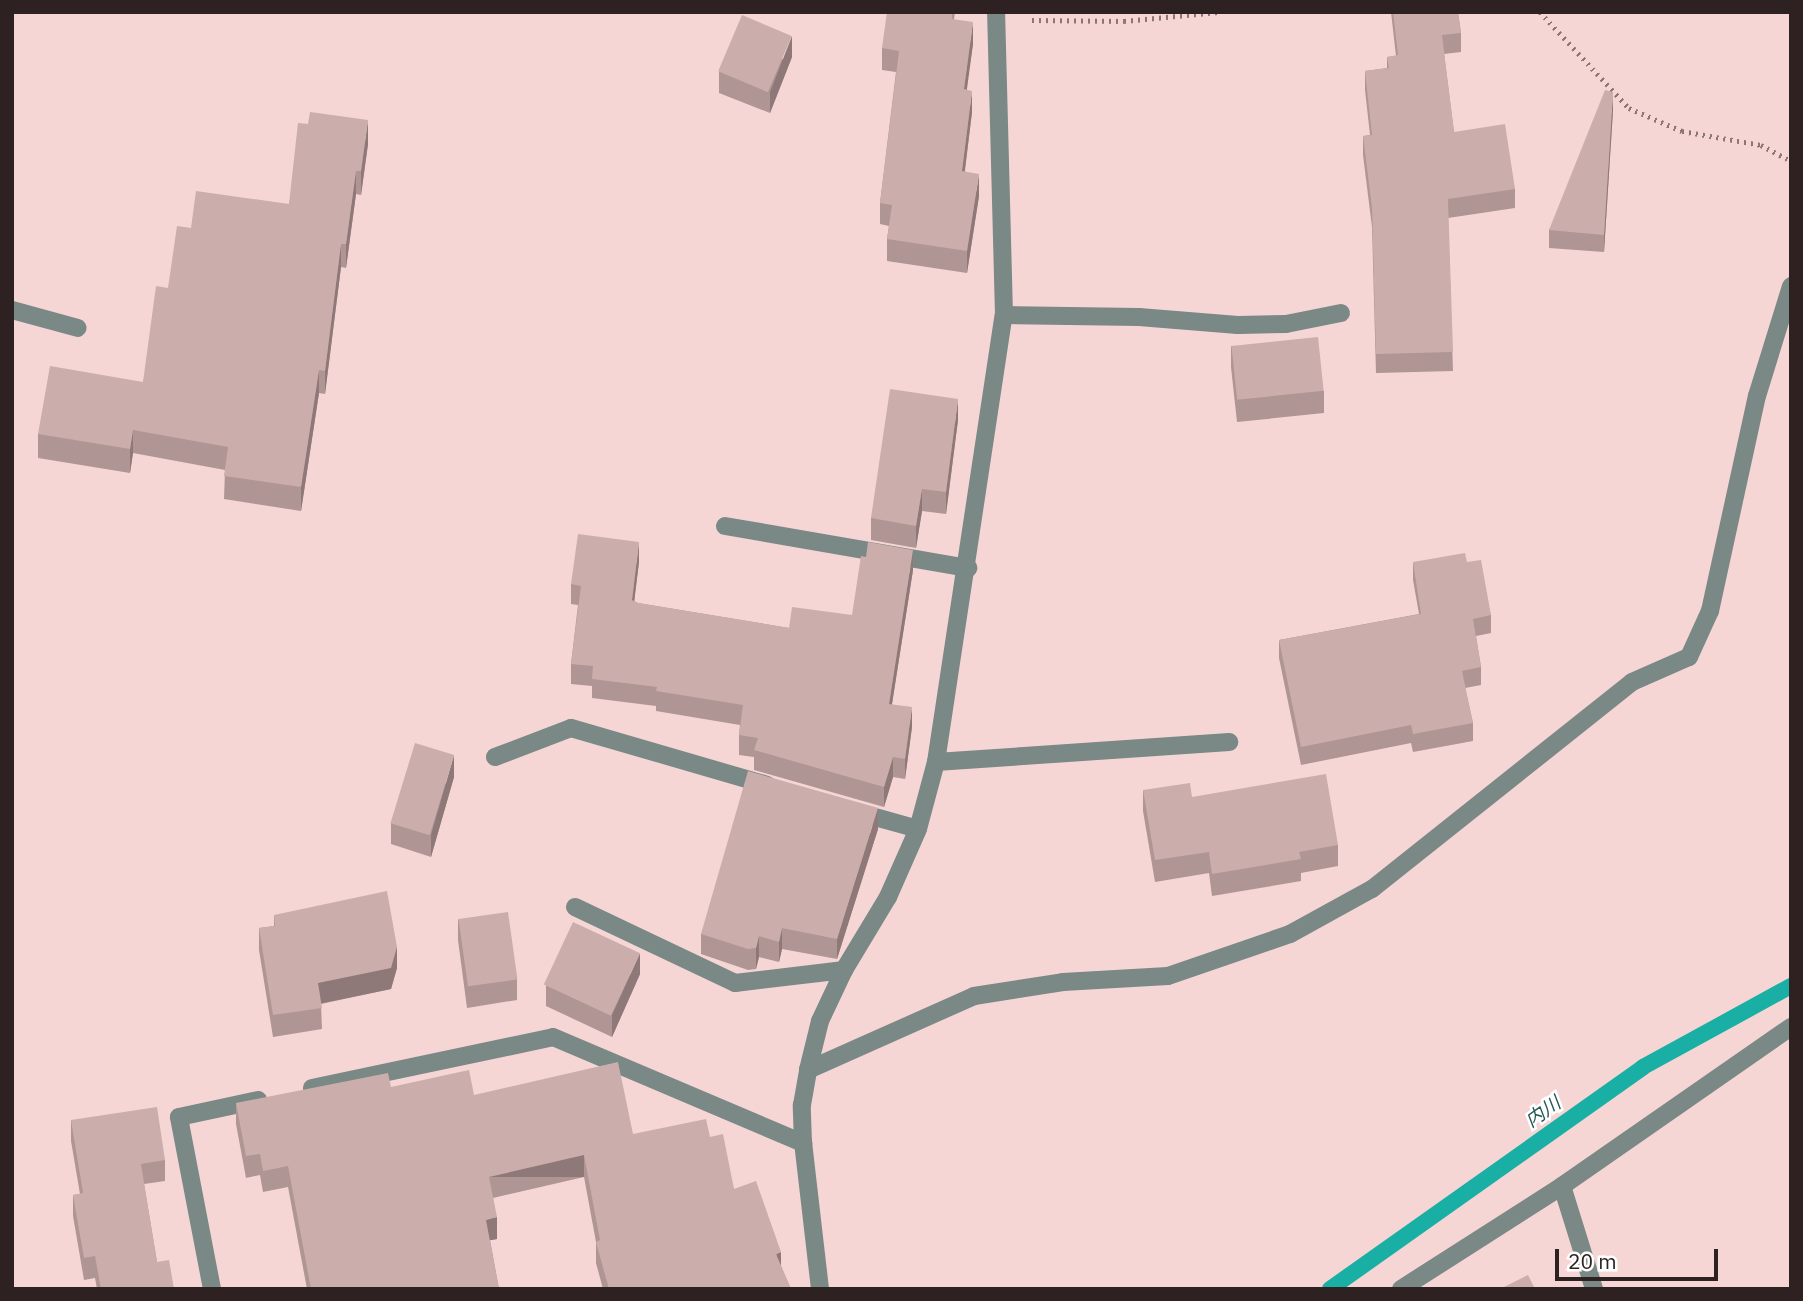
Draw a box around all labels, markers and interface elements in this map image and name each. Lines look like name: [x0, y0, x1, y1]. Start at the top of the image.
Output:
water label: 内川: [1521, 1092, 1565, 1132]
scale bar: [1558, 1234, 1721, 1278]
text: 20 m: [1568, 1247, 1617, 1275]

